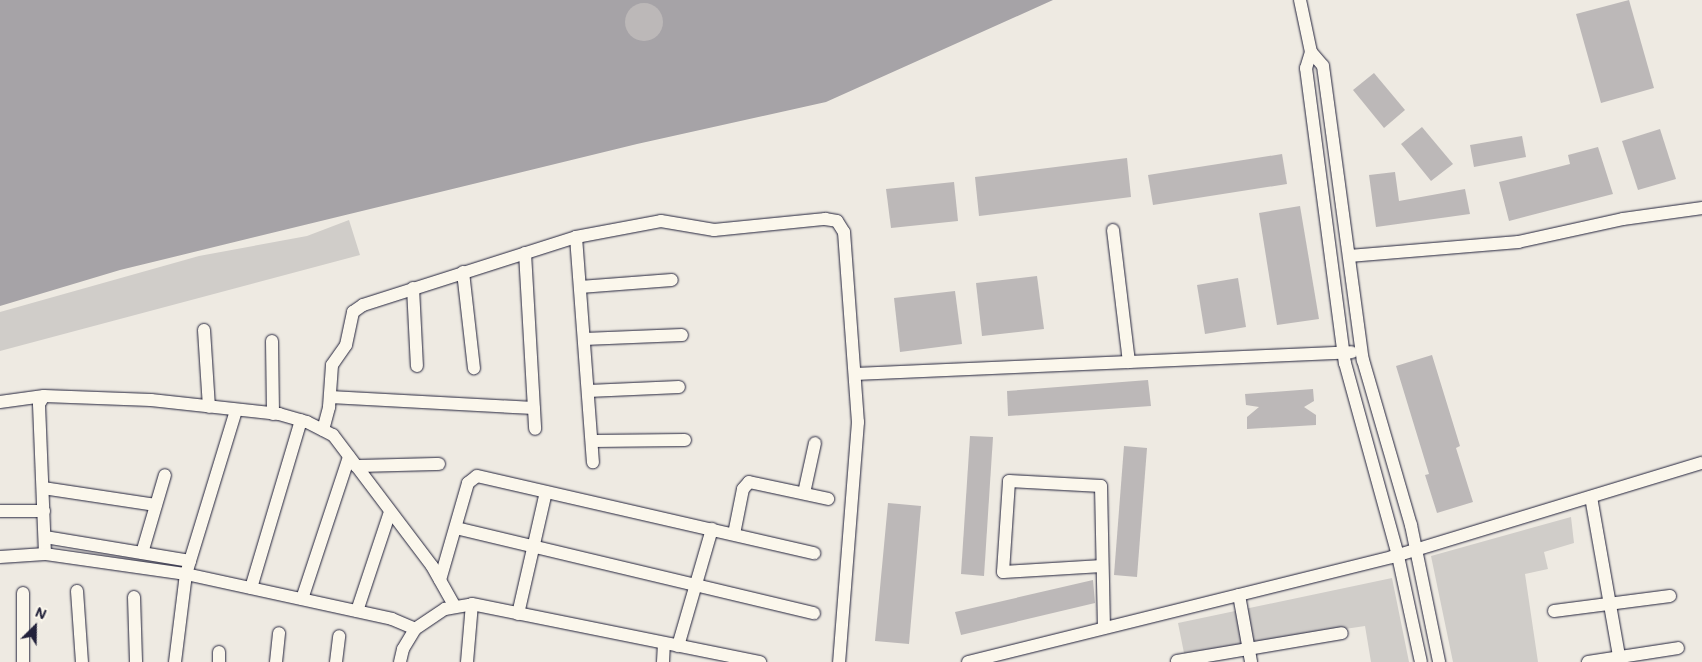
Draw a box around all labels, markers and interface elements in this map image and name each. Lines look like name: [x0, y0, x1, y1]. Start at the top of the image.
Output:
north arrow: [10, 602, 60, 652]
text: N: [32, 602, 50, 624]

